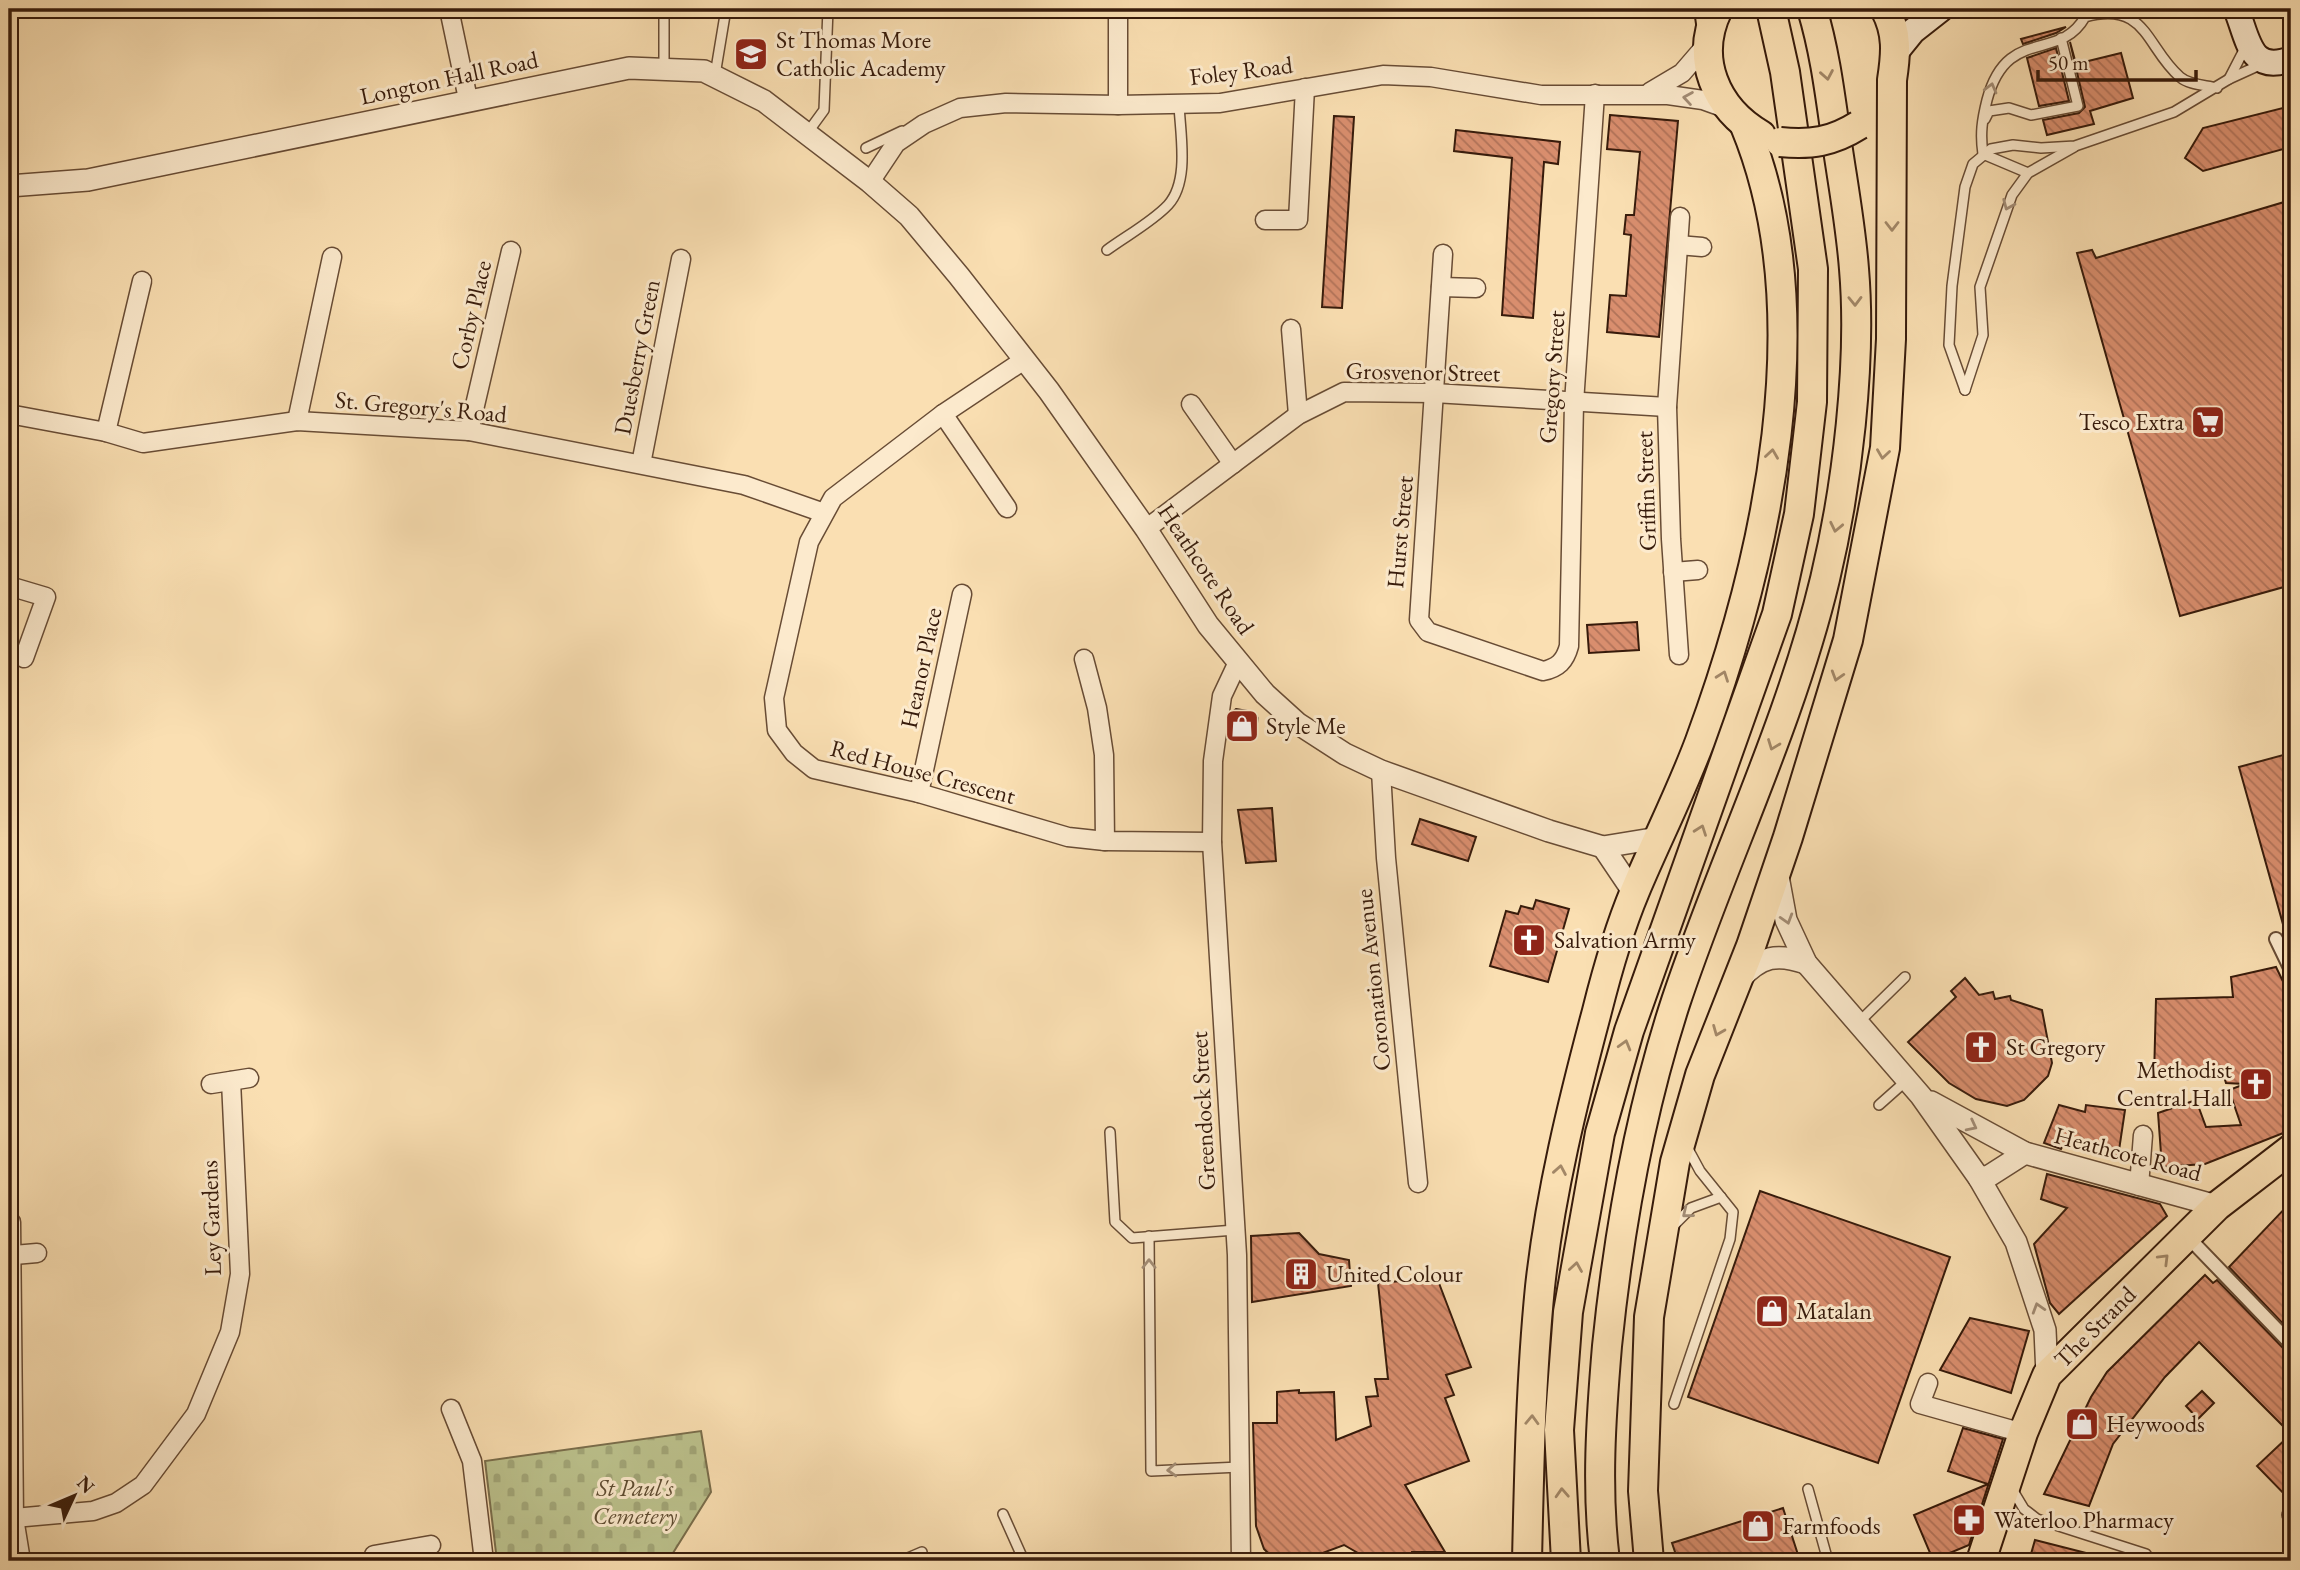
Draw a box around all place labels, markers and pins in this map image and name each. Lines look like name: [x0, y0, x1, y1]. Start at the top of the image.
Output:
place label: St Thomas More Catholic Academy: [776, 24, 946, 83]
school or university icon: St Thomas More Catholic Academy: [732, 35, 770, 73]
supermarket icon: Tesco Extra: [2189, 403, 2227, 441]
place label: Tesco Extra: [2078, 406, 2184, 437]
shop icon: Style Me: [1223, 707, 1261, 745]
place label: Style Me: [1266, 710, 1346, 741]
church icon: Salvation Army: [1510, 921, 1548, 959]
place label: Salvation Army: [1554, 924, 1696, 955]
church icon: St Gregory: [1962, 1028, 2000, 1066]
place label: St Gregory: [2006, 1031, 2106, 1062]
place label: Methodist Central Hall: [2117, 1054, 2232, 1113]
church icon: Methodist Central Hall: [2237, 1065, 2275, 1103]
building icon: United Colour: [1282, 1255, 1320, 1293]
place label: United Colour: [1326, 1258, 1463, 1289]
shop icon: Matalan: [1753, 1292, 1791, 1330]
place label: Matalan: [1796, 1295, 1872, 1326]
shop icon: Heywoods: [2063, 1405, 2101, 1443]
place label: Heywoods: [2106, 1408, 2205, 1439]
pharmacy icon: Waterloo Pharmacy: [1950, 1501, 1988, 1539]
place label: Waterloo Pharmacy: [1994, 1504, 2174, 1535]
shop icon: Farmfoods: [1739, 1507, 1777, 1545]
place label: Farmfoods: [1782, 1510, 1881, 1541]

